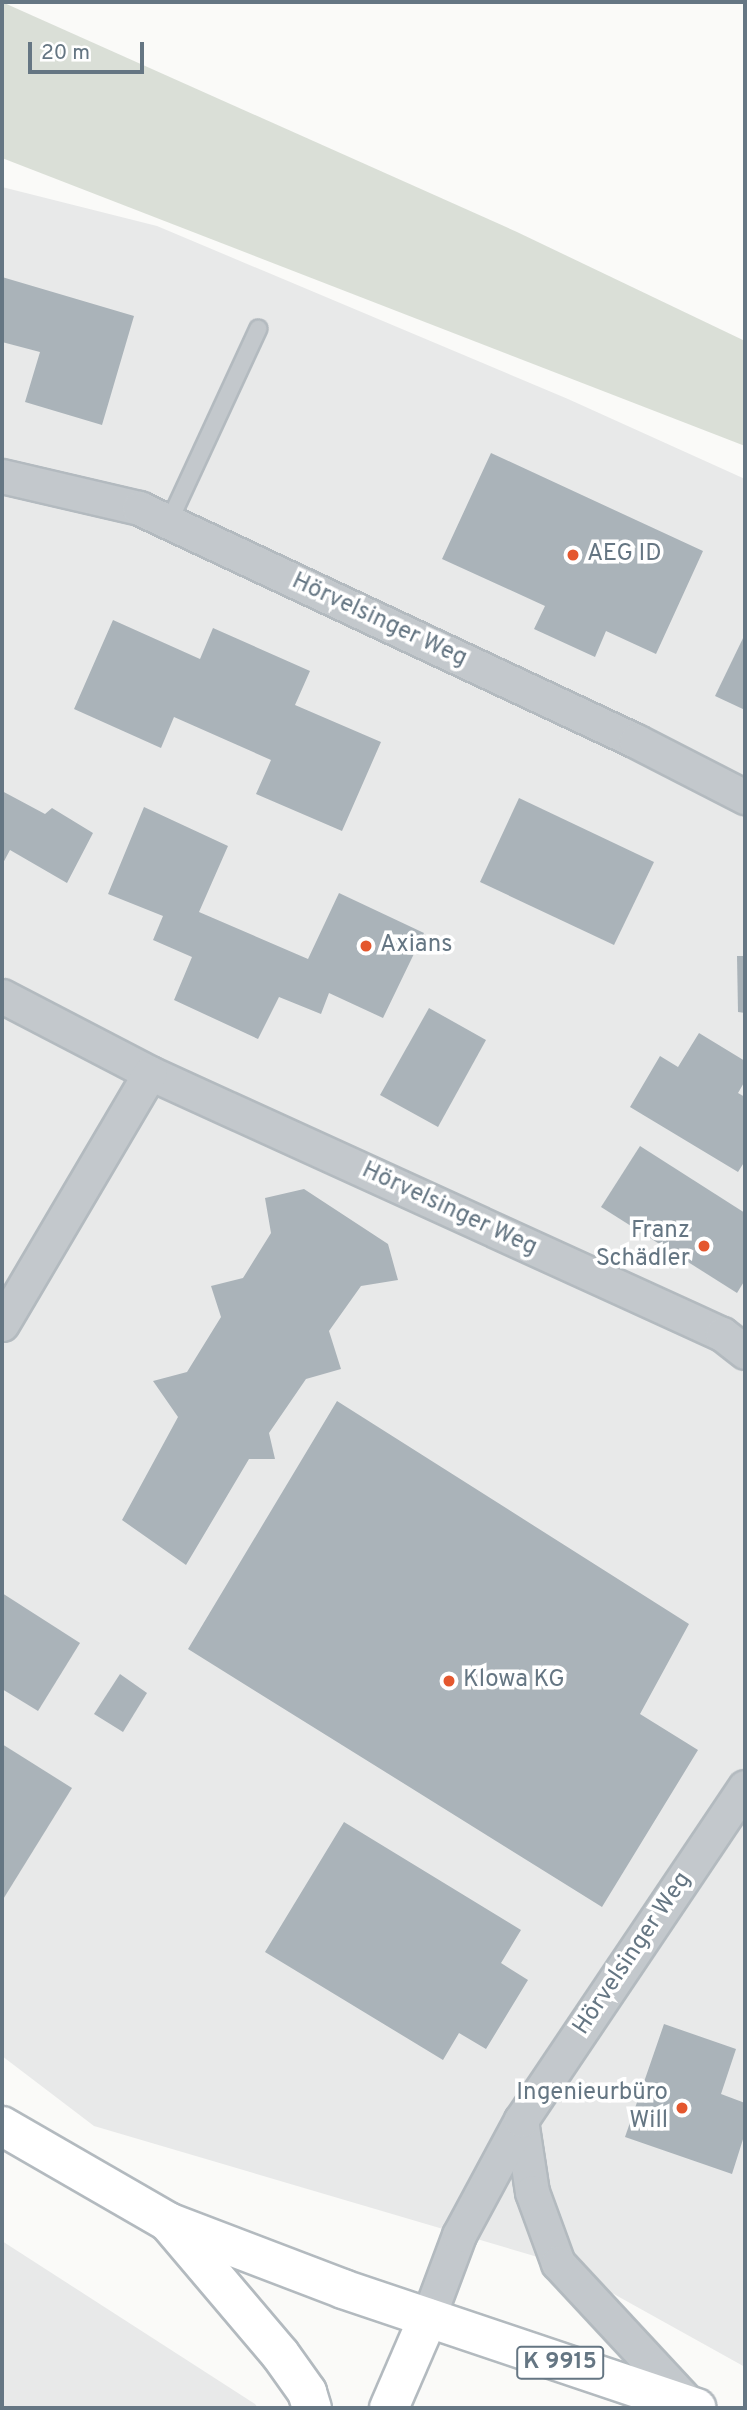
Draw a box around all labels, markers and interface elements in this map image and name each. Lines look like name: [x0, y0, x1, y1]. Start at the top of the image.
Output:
scale bar: [32, 28, 147, 72]
text: 20 m: [41, 40, 90, 67]
place label: AEG ID: [587, 541, 662, 569]
marker: AEG ID: [565, 547, 581, 563]
street label: Hörvelsinger Weg: [287, 568, 471, 674]
place label: Axians: [380, 932, 453, 960]
marker: Axians: [358, 938, 374, 954]
street label: Hörvelsinger Weg: [357, 1157, 541, 1263]
place label: Franz Schädler: [596, 1218, 690, 1274]
marker: Franz Schädler: [696, 1238, 712, 1254]
place label: Klowa KG: [463, 1667, 565, 1695]
marker: Klowa KG: [441, 1673, 457, 1689]
street label: Hörvelsinger Weg: [568, 1867, 698, 2041]
place label: Ingenieurbüro Will: [516, 2080, 668, 2136]
marker: Ingenieurbüro Will: [674, 2100, 690, 2116]
road number: K 9915: [514, 2344, 606, 2382]

